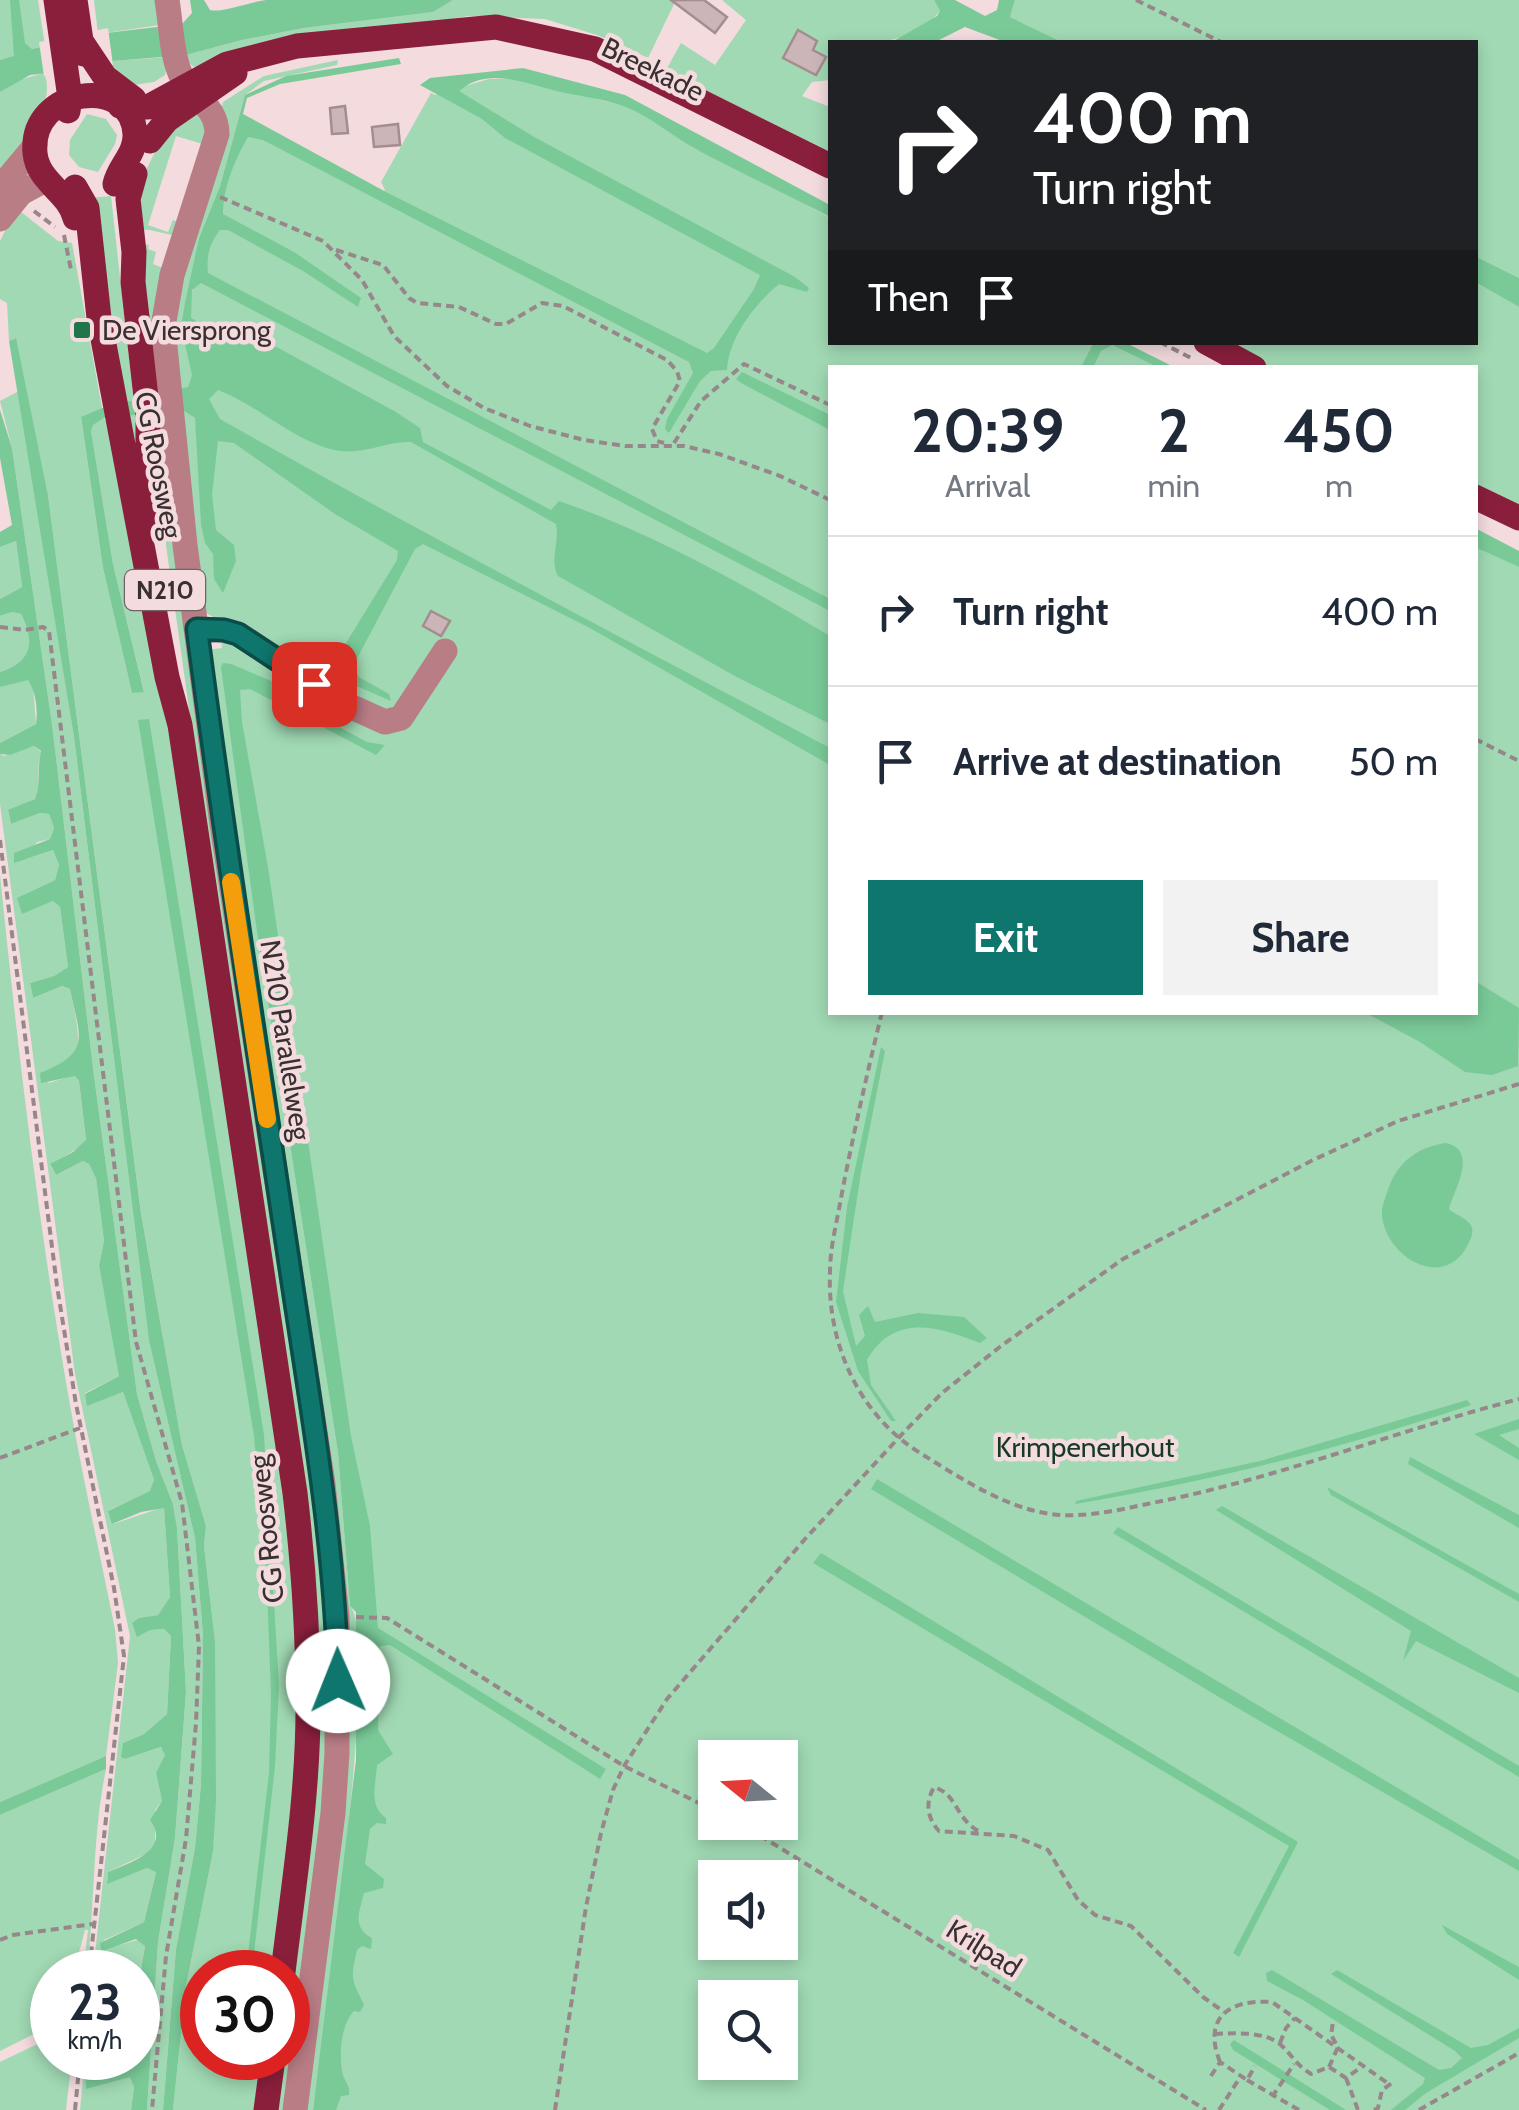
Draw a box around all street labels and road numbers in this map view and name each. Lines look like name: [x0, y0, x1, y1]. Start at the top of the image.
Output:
street label: Breekade: [596, 30, 710, 108]
street label: CG Roosweg: [128, 389, 190, 542]
road number: N210: [125, 570, 205, 610]
street label: N210 Parallelweg: [253, 937, 319, 1144]
street label: CG Roosweg: [241, 1452, 291, 1605]
street label: Krilpad: [940, 1912, 1028, 1984]

